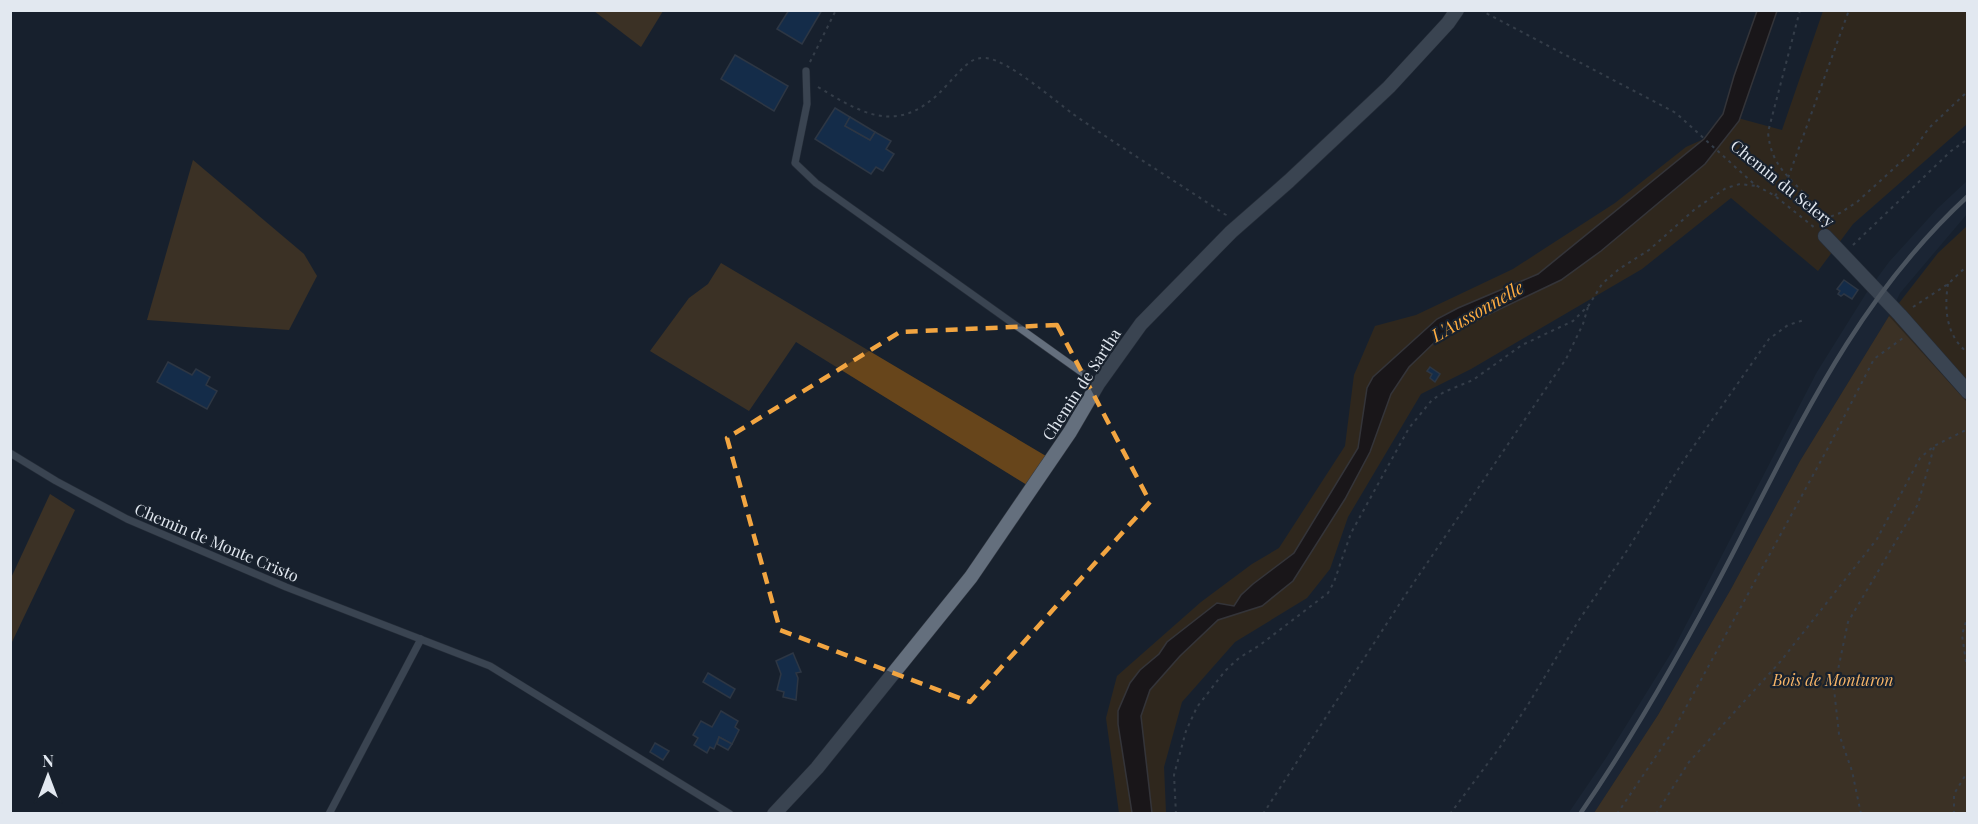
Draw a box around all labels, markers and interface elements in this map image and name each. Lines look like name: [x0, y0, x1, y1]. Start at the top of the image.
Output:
street label: Chemin du Selery: [1727, 135, 1839, 231]
water label: L'Aussonnelle: [1426, 275, 1528, 348]
street label: Chemin de Sartha: [1037, 324, 1125, 444]
street label: Chemin de Monte Cristo: [132, 498, 303, 586]
park label: Bois de Monturon: [1771, 669, 1894, 690]
north arrow: [18, 746, 78, 806]
text: N: [42, 750, 54, 771]

